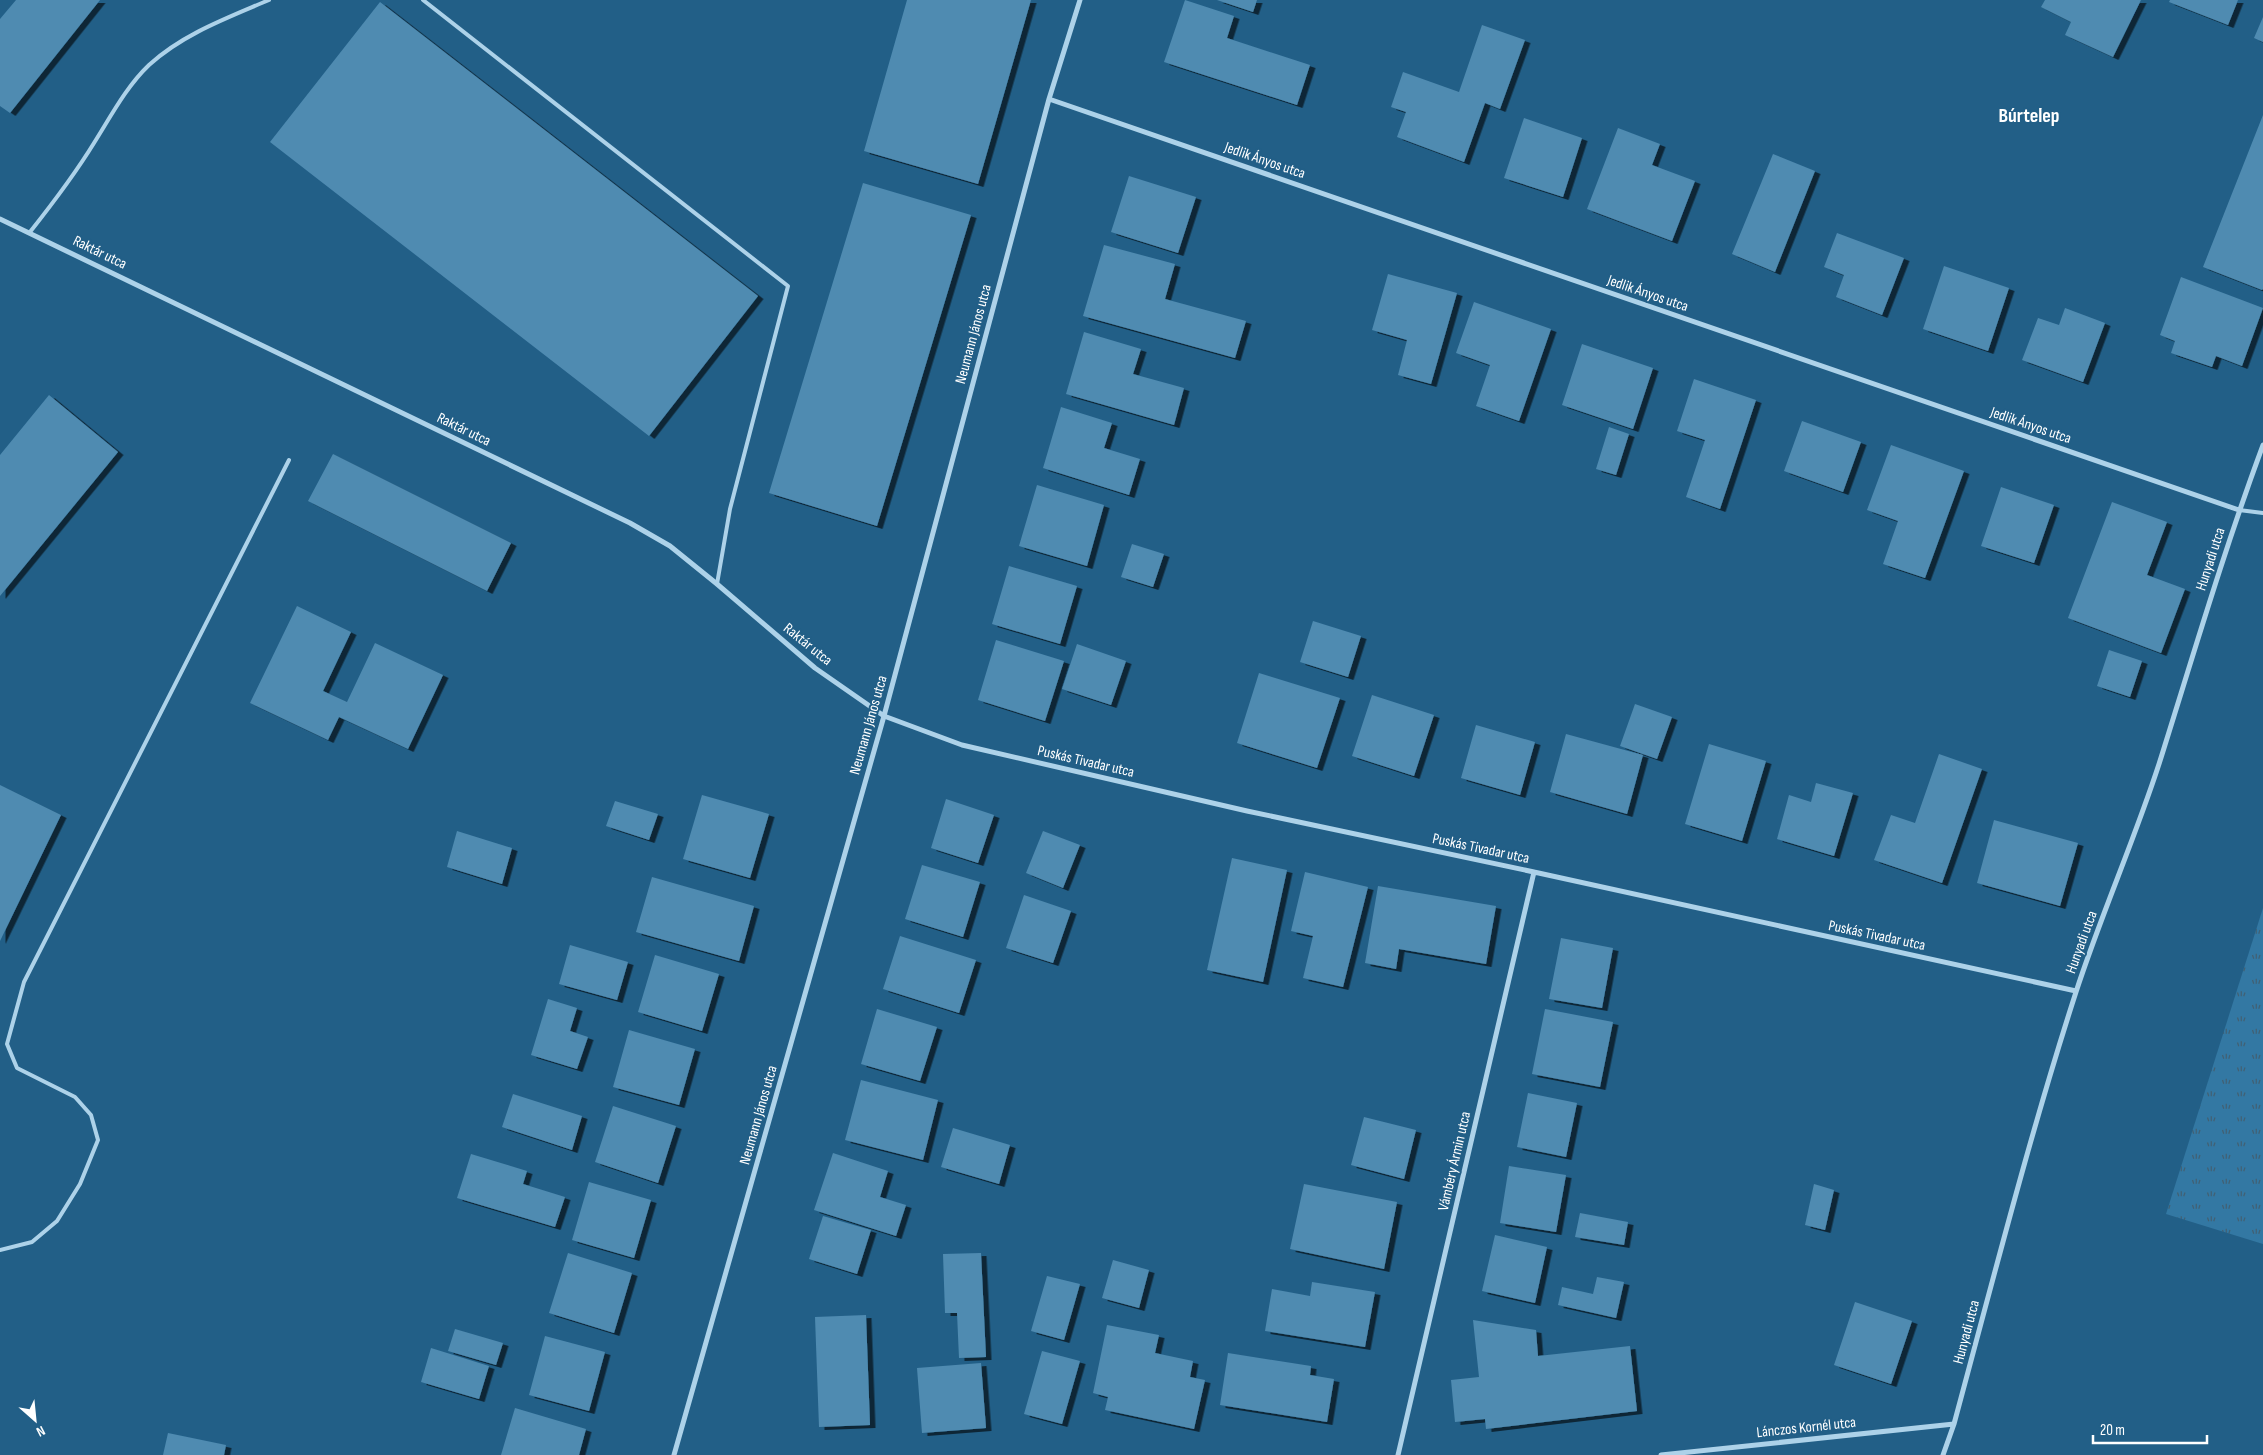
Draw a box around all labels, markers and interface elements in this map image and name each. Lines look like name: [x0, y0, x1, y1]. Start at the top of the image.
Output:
district label: Búrtelep: [1998, 104, 2060, 128]
street label: Jedlik Ányos utca: [1221, 137, 1308, 183]
street label: Raktár utca: [70, 231, 130, 274]
street label: Jedlik Ányos utca: [1604, 270, 1691, 316]
street label: Neumann János utca: [951, 282, 996, 386]
street label: Jedlik Ányos utca: [1987, 402, 2074, 448]
street label: Raktár utca: [434, 408, 494, 451]
street label: Hunyadi utca: [2191, 525, 2230, 593]
street label: Raktár utca: [779, 619, 836, 670]
street label: Neumann János utca: [845, 673, 892, 777]
street label: Puskás Tivadar utca: [1036, 741, 1136, 782]
street label: Puskás Tivadar utca: [1431, 829, 1531, 868]
street label: Hunyadi utca: [2061, 908, 2102, 976]
street label: Puskás Tivadar utca: [1827, 916, 1927, 955]
street label: Neumann János utca: [735, 1063, 782, 1167]
street label: Vámbéry Ármin utca: [1434, 1110, 1475, 1213]
street label: Hunyadi utca: [1949, 1298, 1984, 1366]
north arrow: [10, 1395, 60, 1445]
scale bar: [2093, 1412, 2207, 1444]
street label: Lánczos Kornél utca: [1755, 1413, 1857, 1442]
text: 20 m: [2100, 1421, 2125, 1440]
text: N: [33, 1422, 48, 1440]

